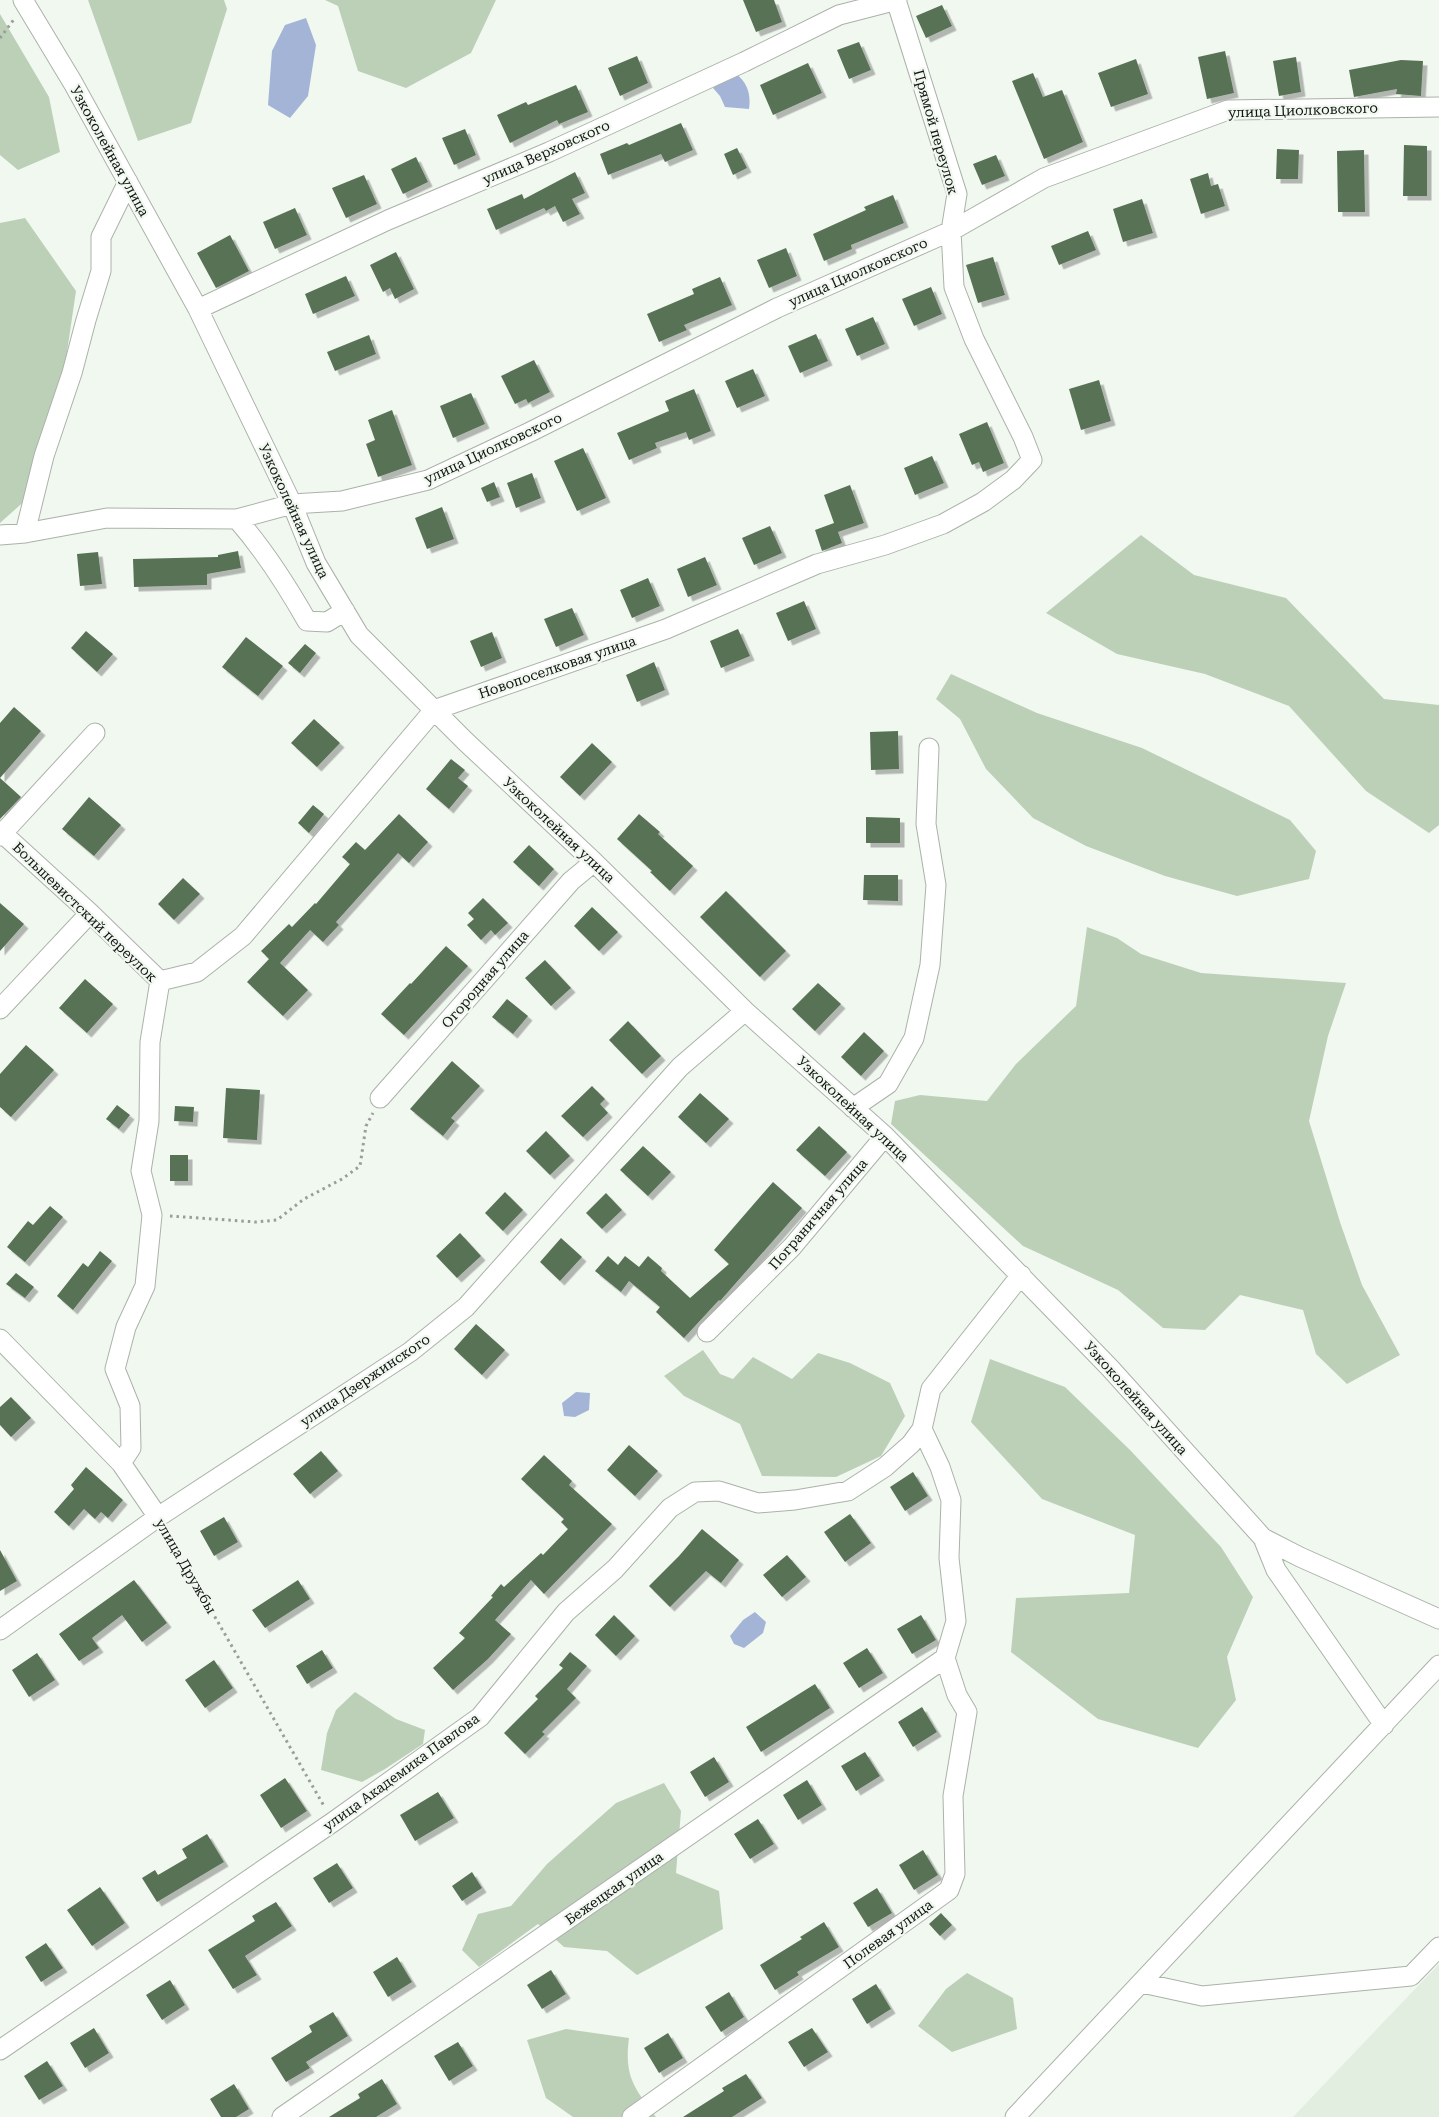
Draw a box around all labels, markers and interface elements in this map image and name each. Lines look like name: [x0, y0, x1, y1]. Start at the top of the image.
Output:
street label: Прямой переулок: [911, 68, 962, 196]
street label: Узкоколейная улица: [67, 83, 153, 219]
street label: улица Циолковского: [1228, 99, 1378, 121]
street label: улица Верховского: [480, 117, 612, 187]
street label: улица Циолковского: [786, 234, 930, 310]
street label: улица Циолковского: [422, 409, 564, 487]
street label: Узкоколейная улица: [256, 441, 332, 581]
street label: Новопоселковая улица: [476, 632, 638, 701]
street label: Узкоколейная улица: [500, 774, 618, 886]
street label: Большевистский переулок: [10, 839, 160, 985]
street label: Огородная улица: [438, 927, 532, 1031]
street label: Узкоколейная улица: [794, 1053, 912, 1165]
street label: Пограничная улица: [765, 1155, 871, 1273]
street label: улица Дзержинского: [297, 1331, 433, 1429]
street label: Узкоколейная улица: [1081, 1338, 1191, 1458]
street label: улица Дружбы: [152, 1516, 220, 1616]
street label: улица Академика Павлова: [320, 1710, 482, 1834]
street label: Бежецкая улица: [562, 1848, 666, 1928]
street label: Полевая улица: [840, 1896, 936, 1972]

